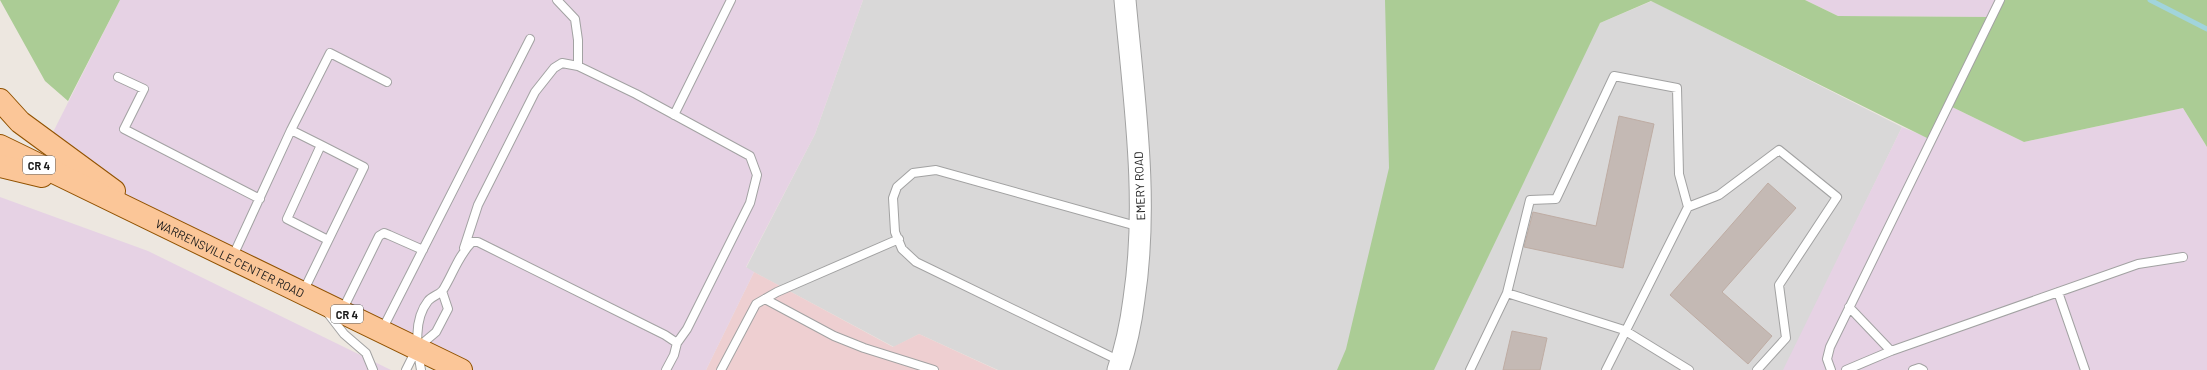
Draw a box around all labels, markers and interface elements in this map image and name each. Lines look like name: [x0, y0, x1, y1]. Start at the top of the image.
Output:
street label: EMERY ROAD: [1131, 151, 1147, 221]
road number: CR 4: [23, 156, 55, 174]
street label: WARRENSVILLE CENTER ROAD: [154, 216, 307, 300]
road number: CR 4: [331, 305, 363, 323]

